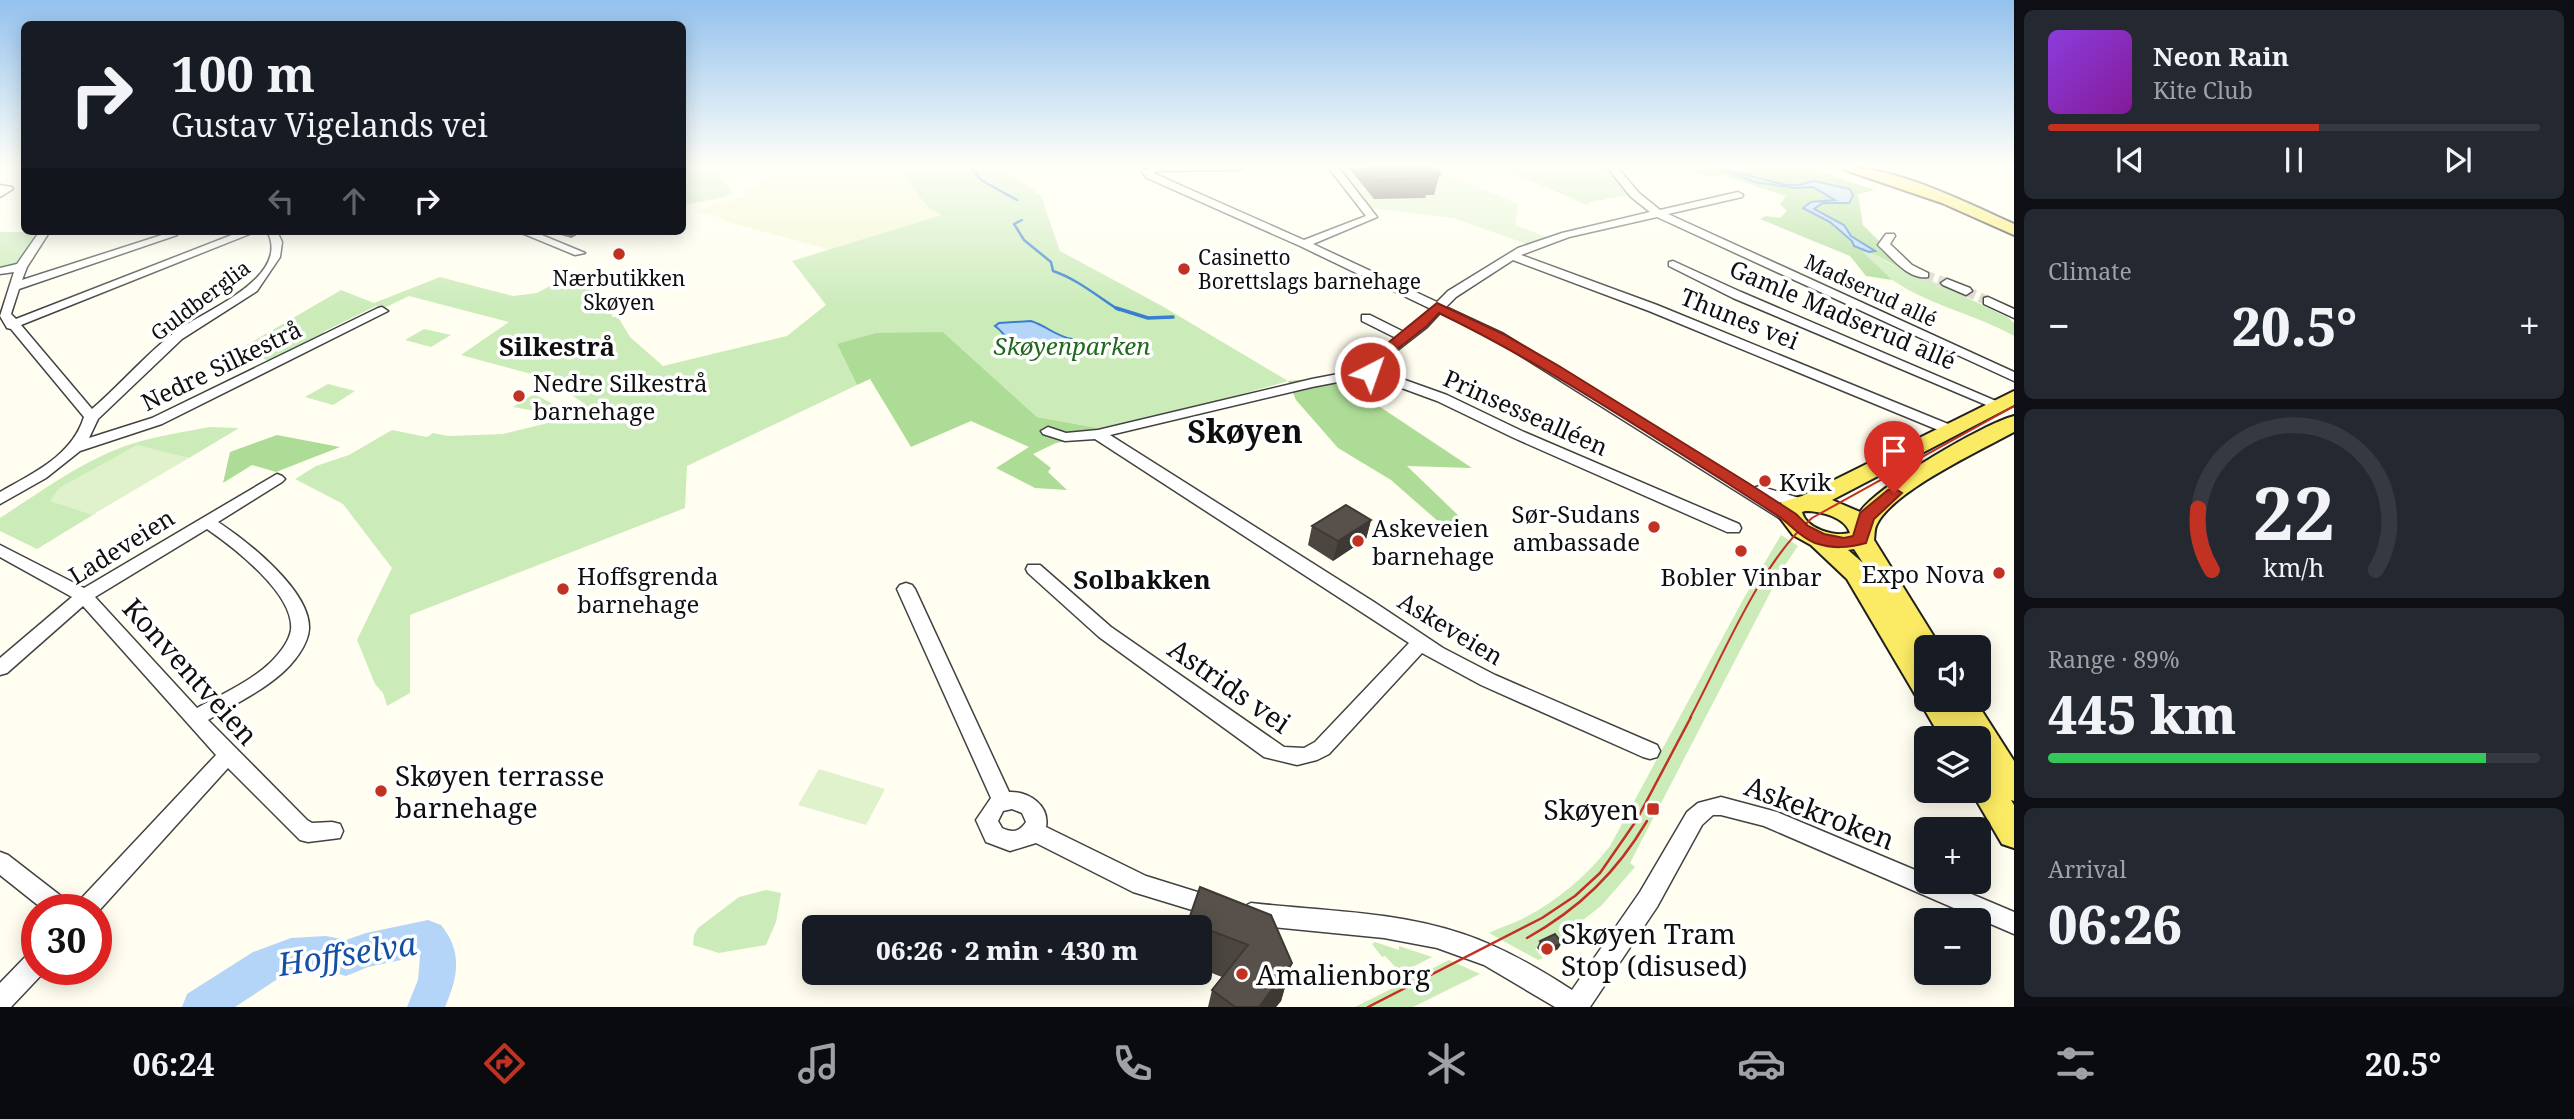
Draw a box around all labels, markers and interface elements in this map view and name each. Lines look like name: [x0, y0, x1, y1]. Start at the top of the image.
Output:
text: Neon Rain: [2153, 38, 2289, 74]
text: 100 m: [171, 40, 315, 106]
icon: right: [56, 49, 147, 140]
text: Kite Club: [2153, 74, 2253, 106]
text: Gustav Vigelands vei: [171, 103, 488, 146]
icon: previous: [2111, 141, 2149, 179]
icon: pause: [2275, 141, 2313, 179]
icon: next: [2439, 141, 2477, 179]
icon: left: [262, 182, 300, 220]
icon: ahead: [335, 182, 373, 220]
icon: right: [408, 182, 446, 220]
place label: Casinetto Borettslags barnehage: [1198, 243, 1421, 295]
marker: Nærbutikken Skøyen: [611, 246, 627, 262]
street label: Madserud allé: [1800, 247, 1942, 333]
street label: Gamle Madserud allé: [1725, 251, 1961, 377]
street label: Guldberglia: [144, 253, 256, 347]
text: Climate: [2048, 255, 2132, 287]
marker: Casinetto Borettslags barnehage: [1176, 261, 1192, 277]
place label: Nærbutikken Skøyen: [553, 264, 685, 316]
street label: Thunes vei: [1676, 279, 1804, 357]
text: 20.5°: [2232, 290, 2357, 361]
text: −: [2048, 299, 2070, 351]
text: +: [2519, 299, 2540, 351]
street label: Nedre Silkestrå: [135, 312, 307, 418]
district label: Silkestrå: [499, 328, 615, 364]
park label: Skøyenparken: [994, 329, 1150, 362]
position arrow: [1333, 335, 1407, 409]
street label: Prinsessealléen: [1439, 361, 1613, 463]
place label: Nedre Silkestrå barnehage: [533, 366, 707, 427]
marker: Nedre Silkestrå barnehage: [511, 388, 527, 404]
district label: Skøyen: [1187, 409, 1303, 452]
pin: [1864, 421, 1924, 493]
icon: arrive: [1875, 432, 1913, 470]
text: 22: [2253, 462, 2335, 561]
place label: Kvik: [1779, 465, 1832, 498]
marker: Kvik: [1757, 473, 1773, 489]
place label: Sør-Sudans ambassade: [1512, 497, 1640, 558]
street label: Ladeveien: [62, 501, 180, 591]
place label: Askeveien barnehage: [1372, 511, 1494, 572]
marker: Sør-Sudans ambassade: [1646, 519, 1662, 535]
marker: Askeveien barnehage: [1350, 533, 1366, 549]
marker: Bobler Vinbar: [1733, 543, 1749, 559]
text: km/h: [2263, 549, 2325, 583]
place label: Expo Nova: [1862, 557, 1985, 590]
place label: Hoffsgrenda barnehage: [577, 559, 718, 620]
place label: Bobler Vinbar: [1660, 560, 1822, 593]
district label: Solbakken: [1073, 561, 1211, 597]
marker: Expo Nova: [1991, 565, 2007, 581]
marker: Hoffsgrenda barnehage: [555, 581, 571, 597]
street label: Askeveien: [1392, 584, 1510, 672]
street label: Konventveien: [115, 589, 267, 753]
street label: Astrids vei: [1161, 629, 1299, 741]
map controls: [1914, 635, 1991, 985]
button: sound: [1914, 635, 1991, 712]
text: Range · 89%: [2048, 643, 2180, 675]
text: 445 km: [2048, 678, 2236, 749]
button: layers: [1914, 726, 1991, 803]
place label: Skøyen terrasse barnehage: [395, 756, 604, 826]
street label: Askekroken: [1740, 766, 1900, 858]
marker: Skøyen terrasse barnehage: [373, 783, 389, 799]
place label: Skøyen: [1543, 790, 1639, 828]
marker: Skøyen: [1645, 801, 1661, 817]
button: +: [1914, 817, 1991, 894]
text: Arrival: [2048, 853, 2127, 885]
text: 06:26: [2048, 888, 2182, 959]
speed limit sign: 30: [21, 894, 112, 985]
button: −: [1914, 908, 1991, 985]
place label: Skøyen Tram Stop (disused): [1561, 914, 1747, 984]
water label: Hoffselva: [274, 921, 420, 985]
text: 06:26 · 2 min · 430 m: [876, 932, 1138, 968]
marker: Skøyen Tram Stop (disused): [1539, 941, 1555, 957]
place label: Amalienborg: [1256, 955, 1430, 993]
marker: Amalienborg: [1234, 966, 1250, 982]
icon: directions: [480, 1039, 529, 1088]
icon: music: [794, 1039, 843, 1088]
icon: phone: [1108, 1039, 1157, 1088]
icon: climate: [1422, 1039, 1471, 1088]
icon: car: [1737, 1039, 1786, 1088]
icon: filters: [2051, 1039, 2100, 1088]
text: 06:24: [133, 1042, 215, 1085]
text: 20.5°: [2365, 1042, 2441, 1085]

